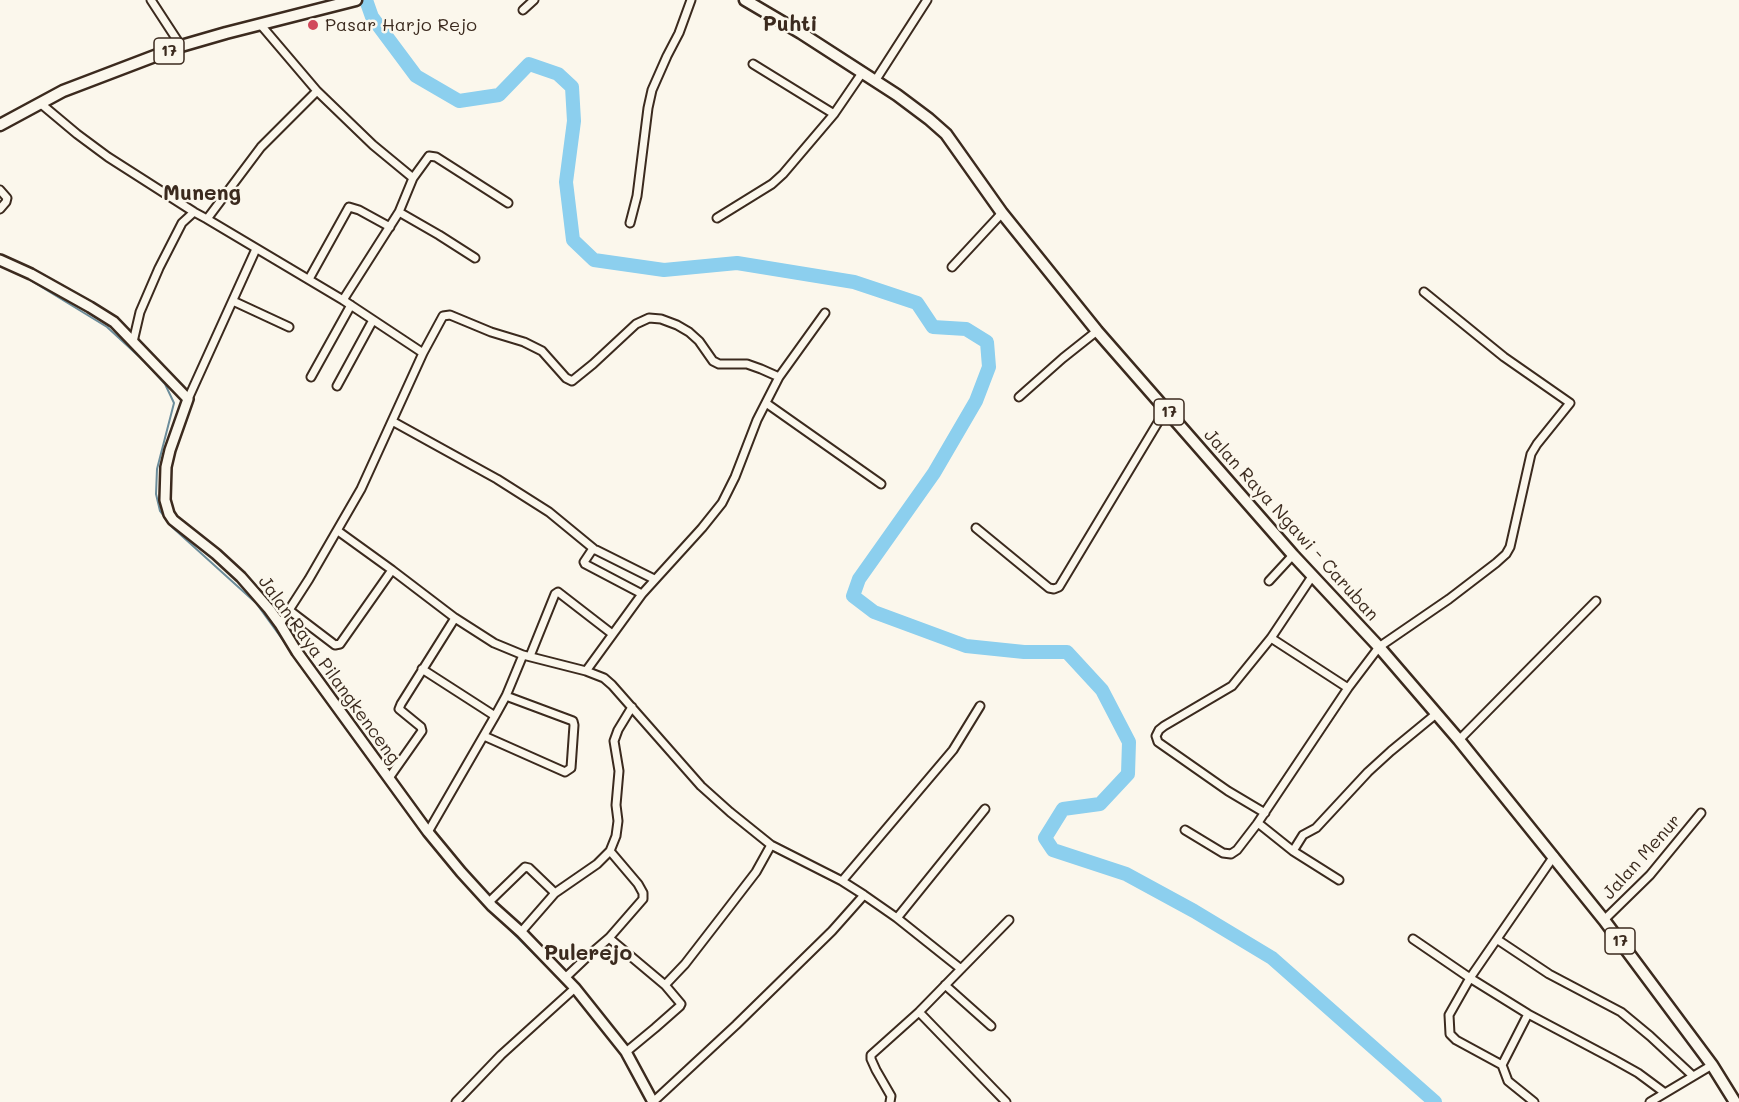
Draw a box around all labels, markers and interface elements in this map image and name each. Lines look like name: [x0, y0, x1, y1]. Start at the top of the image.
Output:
district label: Puhti: [763, 12, 817, 38]
place label: Pasar Harjo Rejo: [325, 14, 477, 36]
marker: Pasar Harjo Rejo: [306, 18, 320, 32]
road number: 17: [154, 38, 184, 64]
district label: Muneng: [163, 181, 241, 207]
road number: 17: [1154, 399, 1184, 425]
street label: Jalan Raya Ngawi - Caruban: [1199, 425, 1383, 625]
street label: Jalan Raya Pilangkenceng: [254, 572, 404, 768]
street label: Jalan Menur: [1598, 810, 1686, 904]
road number: 17: [1605, 928, 1635, 954]
district label: Pulerejo: [544, 941, 632, 967]

